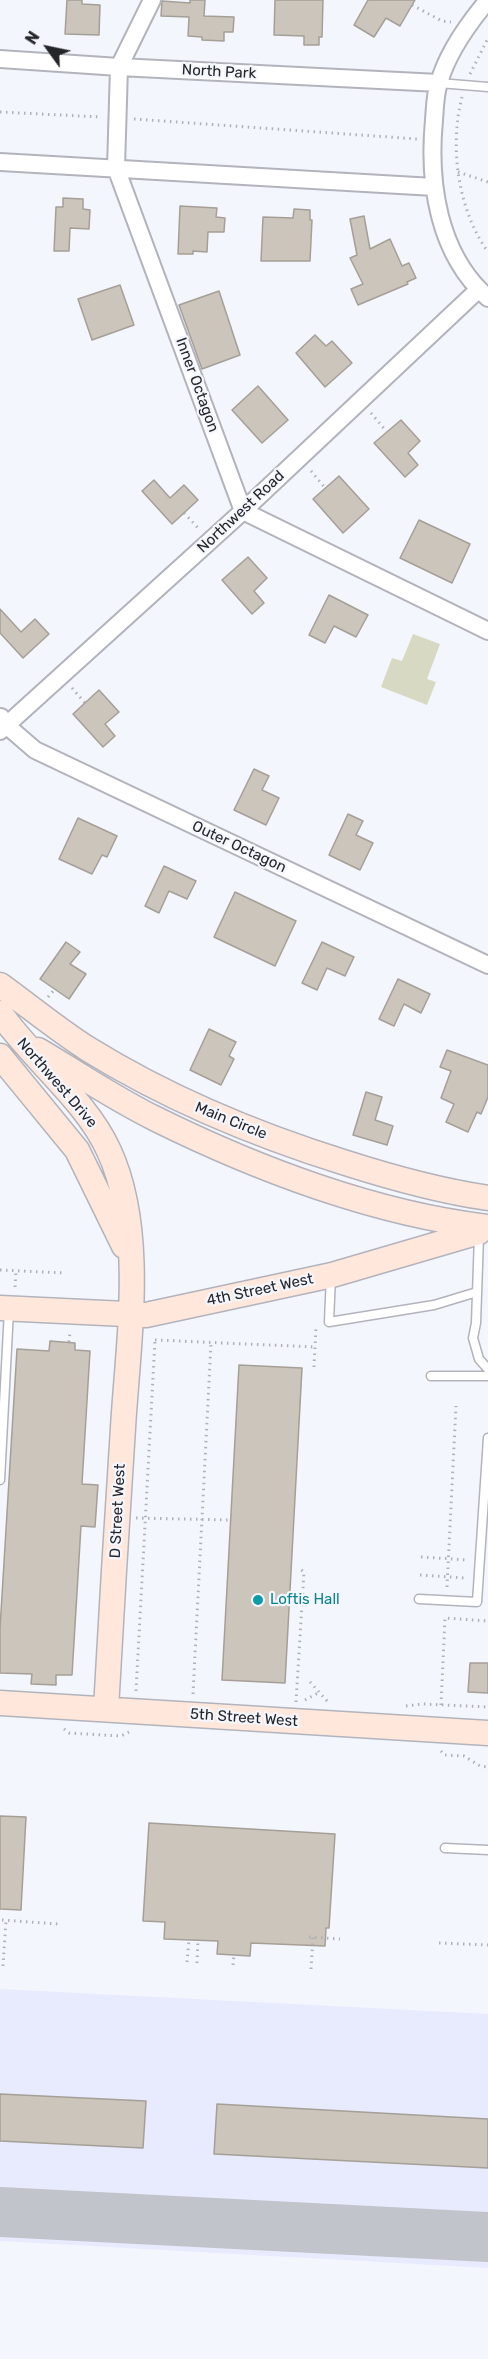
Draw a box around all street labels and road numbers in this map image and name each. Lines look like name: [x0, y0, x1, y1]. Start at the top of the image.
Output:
street label: North Park: [181, 61, 257, 83]
street label: Inner Octagon: [172, 335, 222, 435]
street label: Northwest Road: [194, 467, 288, 557]
street label: Outer Octagon: [189, 817, 289, 877]
street label: Northwest Drive: [13, 1034, 101, 1132]
street label: Main Circle: [192, 1098, 270, 1144]
street label: 4th Street West: [205, 1270, 315, 1310]
street label: D Street West: [107, 1463, 129, 1559]
street label: 5th Street West: [189, 1705, 299, 1731]

